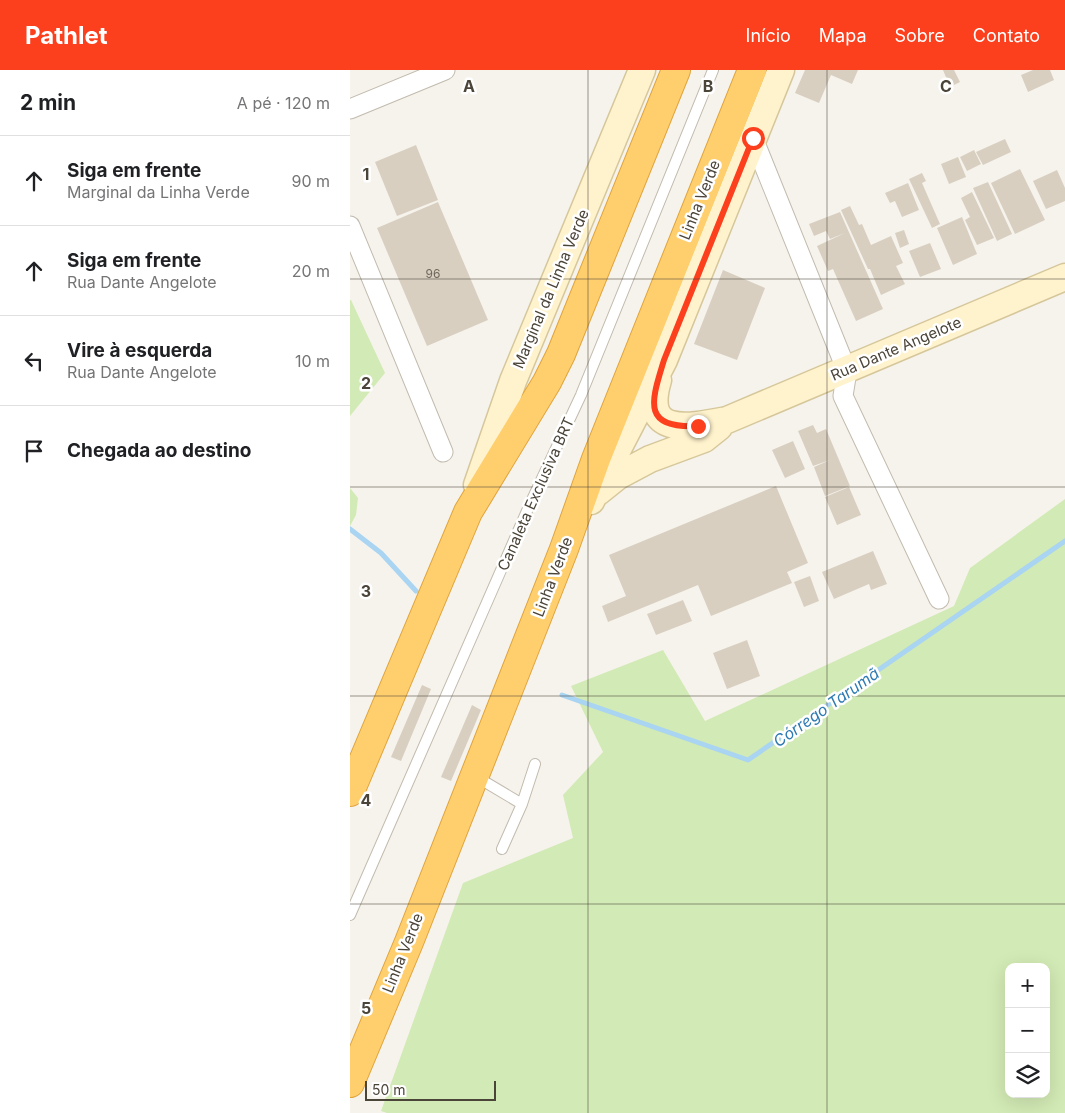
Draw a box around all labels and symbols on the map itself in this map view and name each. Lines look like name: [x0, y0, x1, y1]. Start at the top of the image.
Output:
text: A: [463, 76, 475, 96]
text: B: [703, 76, 713, 96]
text: C: [940, 76, 952, 96]
route start: [742, 127, 765, 150]
street label: Linha Verde: [675, 157, 724, 242]
text: 1: [363, 164, 369, 184]
street label: Marginal da Linha Verde: [508, 206, 593, 371]
house number: 96: [426, 266, 440, 281]
street label: Rua Dante Angelote: [828, 312, 964, 385]
text: 2: [361, 373, 371, 393]
street label: Canaleta Exclusiva BRT: [493, 414, 578, 574]
route end: [687, 415, 710, 438]
street label: Linha Verde: [529, 534, 576, 620]
text: 3: [361, 581, 371, 601]
water label: Córrego Tarumã: [769, 663, 883, 751]
text: 4: [361, 790, 372, 810]
street label: Linha Verde: [378, 910, 427, 995]
text: 5: [361, 998, 371, 1018]
scale bar: [365, 1078, 496, 1101]

